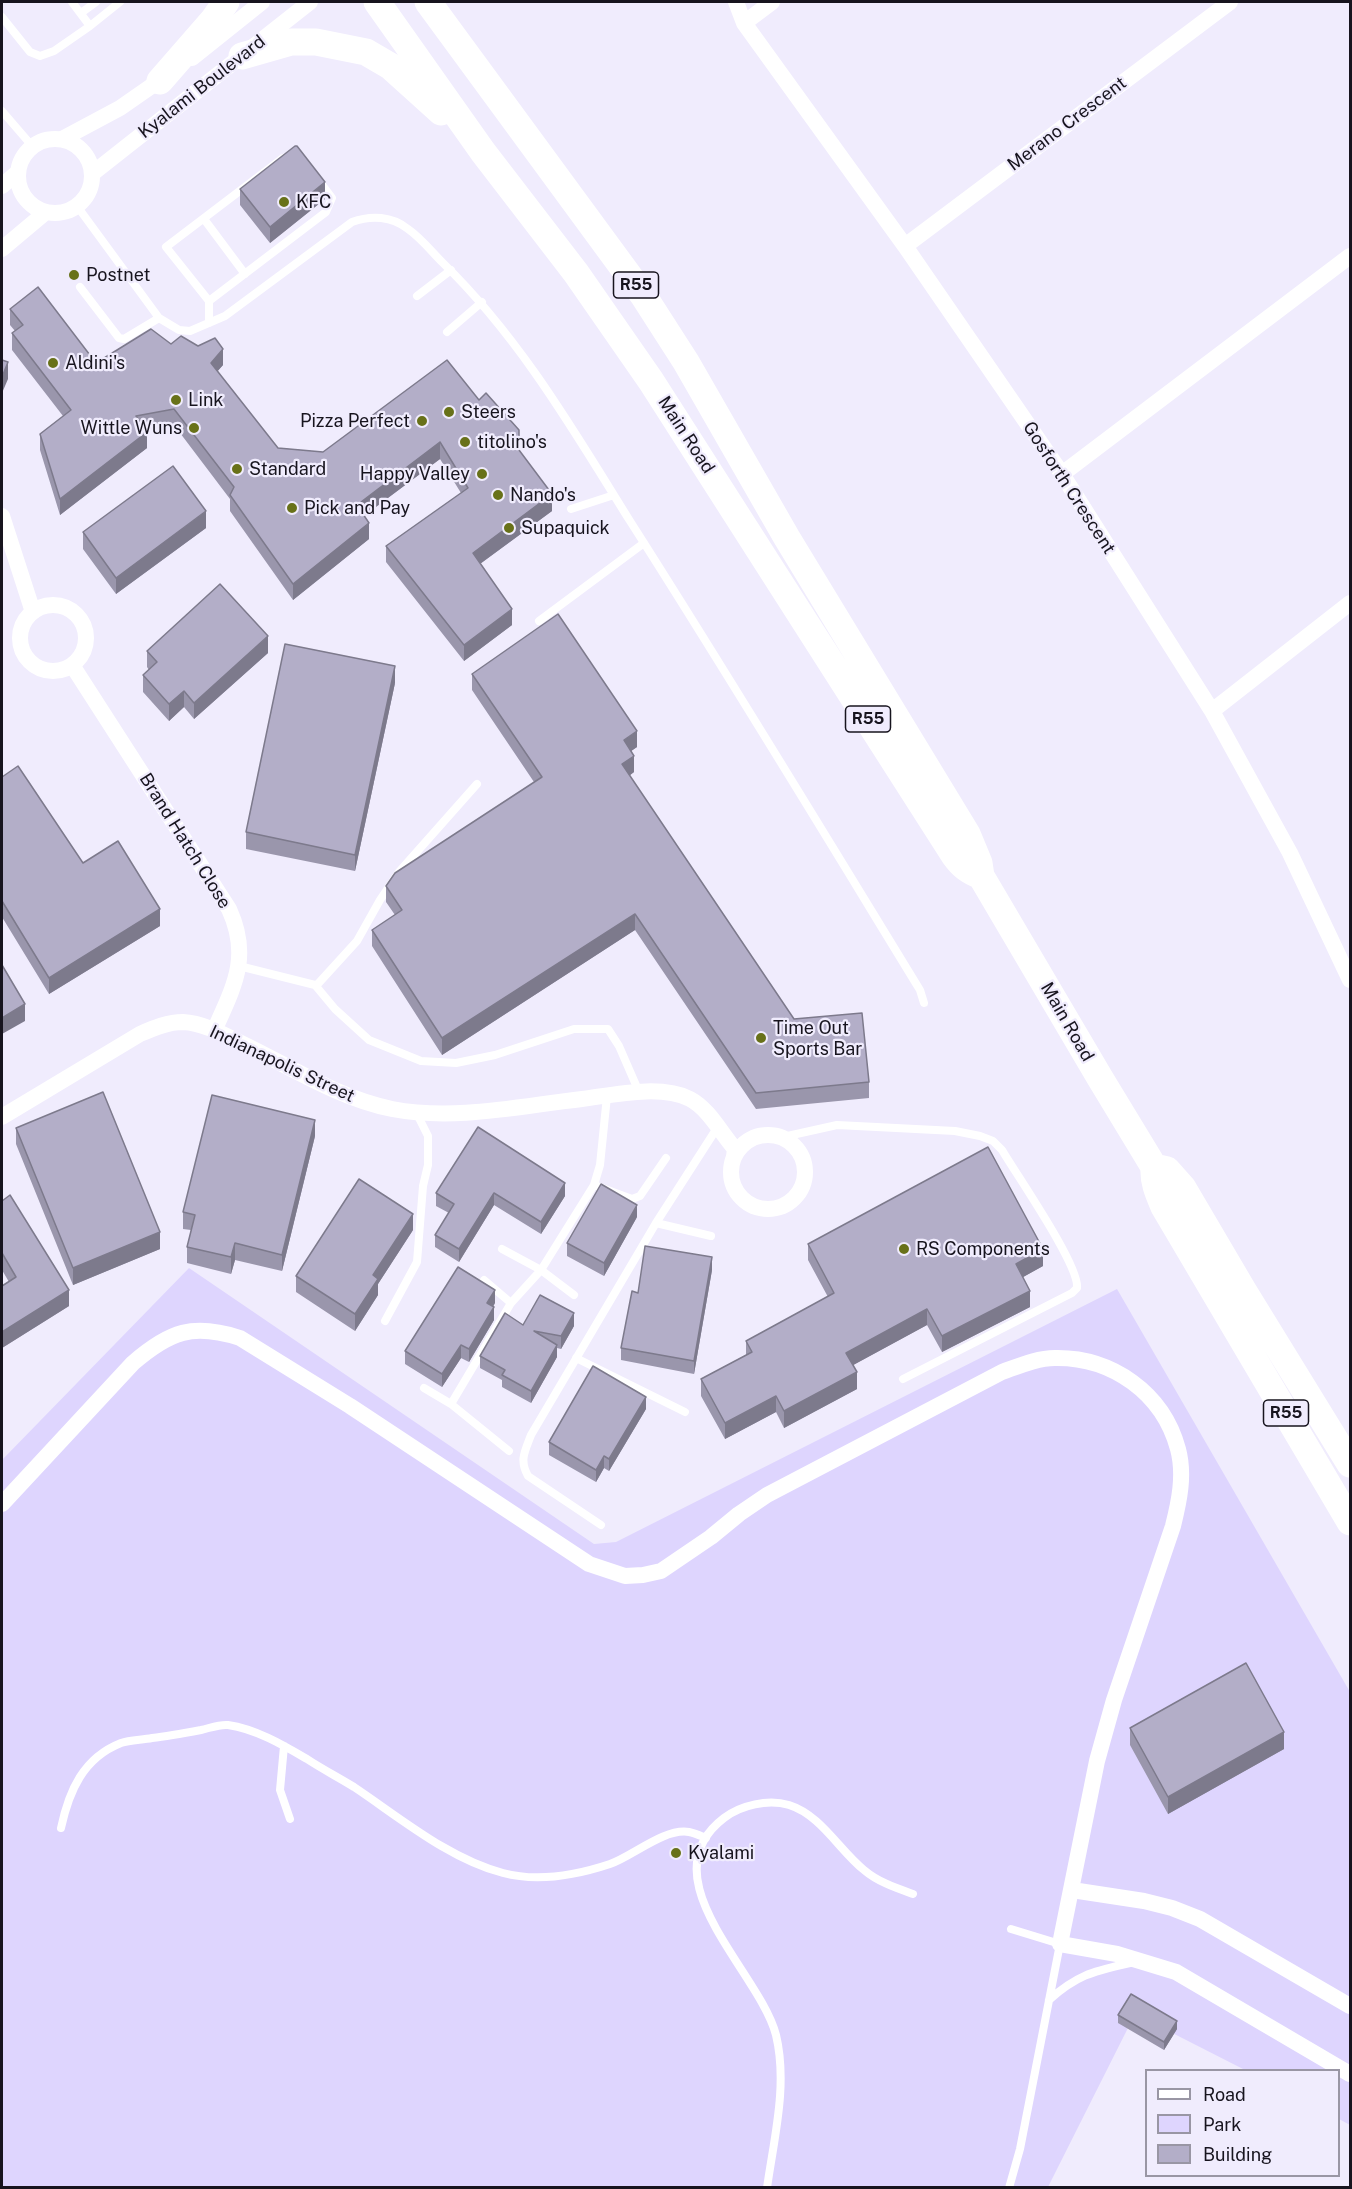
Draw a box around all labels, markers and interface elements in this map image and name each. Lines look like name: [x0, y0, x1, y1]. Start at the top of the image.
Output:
street label: Kyalami Boulevard: [134, 31, 270, 143]
street label: Merano Crescent: [1003, 72, 1131, 176]
place label: KFC: [296, 191, 331, 213]
marker: KFC: [277, 195, 291, 209]
place label: Postnet: [86, 264, 150, 286]
marker: Postnet: [67, 268, 81, 282]
road number: R55: [614, 272, 658, 298]
place label: Aldini's: [65, 352, 125, 374]
marker: Aldini's: [46, 356, 60, 370]
place label: Link: [188, 389, 223, 411]
street label: Main Road: [653, 392, 719, 478]
marker: Link: [169, 393, 183, 407]
place label: Steers: [461, 401, 516, 423]
marker: Steers: [442, 405, 456, 419]
place label: Pizza Perfect: [300, 410, 410, 432]
marker: Pizza Perfect: [415, 414, 429, 428]
place label: Wittle Wuns: [81, 417, 182, 439]
street label: Gosforth Crescent: [1018, 418, 1120, 558]
marker: Wittle Wuns: [187, 421, 201, 435]
place label: titolino's: [477, 431, 547, 453]
marker: titolino's: [458, 435, 472, 449]
place label: Standard: [249, 458, 326, 480]
marker: Standard: [230, 462, 244, 476]
place label: Happy Valley: [360, 463, 470, 485]
marker: Happy Valley: [475, 467, 489, 481]
place label: Nando's: [510, 484, 576, 506]
marker: Nando's: [491, 488, 505, 502]
place label: Pick and Pay: [304, 497, 410, 519]
marker: Pick and Pay: [285, 501, 299, 515]
place label: Supaquick: [521, 517, 610, 539]
marker: Supaquick: [502, 521, 516, 535]
road number: R55: [846, 706, 890, 732]
street label: Brand Hatch Close: [135, 769, 235, 913]
street label: Main Road: [1036, 979, 1098, 1065]
place label: Time Out Sports Bar: [773, 1017, 862, 1060]
street label: Indianapolis Street: [206, 1021, 358, 1107]
marker: Time Out Sports Bar: [754, 1031, 768, 1045]
place label: RS Components: [916, 1238, 1050, 1260]
marker: RS Components: [897, 1242, 911, 1256]
road number: R55: [1264, 1400, 1308, 1426]
place label: Kyalami: [688, 1842, 754, 1864]
marker: Kyalami: [669, 1846, 683, 1860]
legend: [1145, 2069, 1340, 2177]
text: Road: [1203, 2084, 1246, 2105]
text: Park: [1203, 2114, 1241, 2135]
text: Building: [1203, 2144, 1272, 2165]

